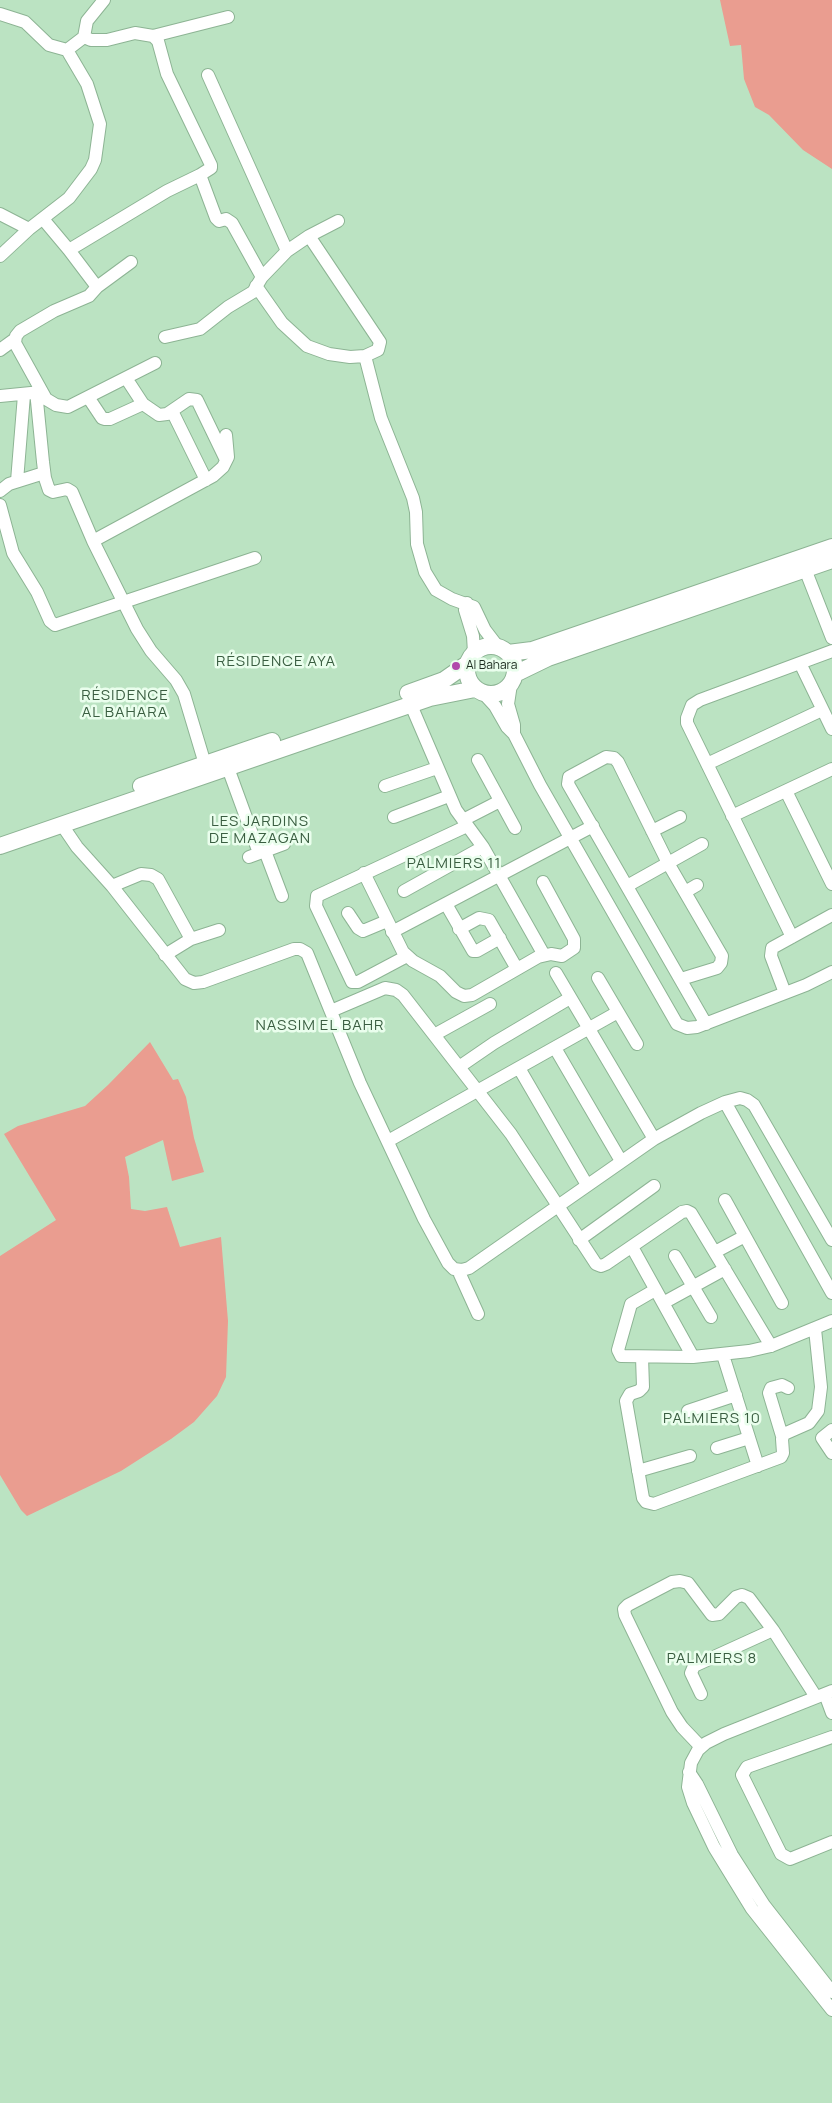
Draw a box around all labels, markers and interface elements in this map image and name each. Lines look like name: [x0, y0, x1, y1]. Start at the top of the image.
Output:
district label: RÉSIDENCE AYA: [214, 653, 338, 671]
place label: Al Bahara: [466, 659, 517, 673]
marker: Al Bahara: [450, 660, 462, 672]
district label: RÉSIDENCE AL BAHARA: [80, 687, 170, 722]
district label: LES JARDINS DE MAZAGAN: [208, 813, 312, 848]
district label: PALMIERS 11: [405, 855, 503, 873]
district label: NASSIM EL BAHR: [254, 1017, 386, 1035]
district label: PALMIERS 10: [662, 1410, 762, 1428]
district label: PALMIERS 8: [665, 1650, 759, 1668]

